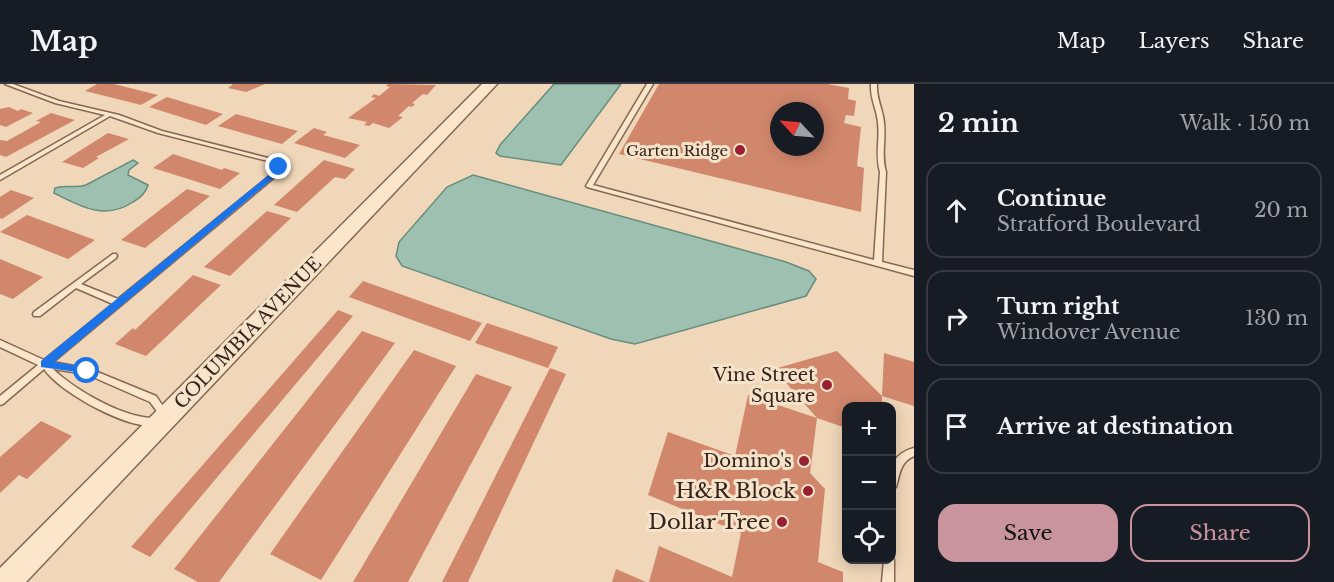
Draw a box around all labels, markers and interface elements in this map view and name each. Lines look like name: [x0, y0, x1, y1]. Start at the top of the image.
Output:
text: Map: [30, 24, 98, 59]
text: Map: [1057, 28, 1106, 54]
text: Layers: [1139, 28, 1210, 54]
text: Share: [1243, 28, 1304, 54]
north arrow: [770, 102, 824, 156]
text: 2 min: [938, 107, 1019, 139]
text: Walk · 150 m: [1180, 111, 1310, 135]
place label: Garten Ridge: [626, 141, 728, 160]
marker: Garten Ridge: [733, 143, 747, 157]
route end: [265, 153, 291, 179]
text: Continue: [997, 185, 1106, 212]
icon: ahead: [940, 194, 973, 227]
text: 20 m: [1254, 198, 1308, 222]
text: Stratford Boulevard: [997, 212, 1201, 236]
street label: COLUMBIA AVENUE: [170, 253, 326, 413]
text: Turn right: [997, 293, 1119, 320]
icon: right: [940, 302, 973, 335]
text: 130 m: [1245, 306, 1308, 330]
text: Windover Avenue: [997, 320, 1180, 344]
route start: [73, 357, 99, 383]
place label: Vine Street Square: [712, 364, 815, 407]
marker: Vine Street Square: [820, 378, 834, 392]
map controls: [842, 402, 896, 564]
button: +: [842, 402, 896, 456]
icon: arrive: [940, 410, 973, 443]
text: Arrive at destination: [997, 413, 1234, 440]
place label: Domino's: [703, 450, 792, 472]
marker: Domino's: [797, 454, 811, 468]
button: −: [842, 456, 896, 510]
place label: H&R Block: [675, 478, 796, 504]
marker: H&R Block: [801, 484, 815, 498]
button: Save: [938, 504, 1118, 562]
button: Share: [1130, 504, 1310, 562]
place label: Dollar Tree: [648, 509, 770, 535]
button: locate: [842, 510, 896, 564]
marker: Dollar Tree: [775, 515, 789, 529]

